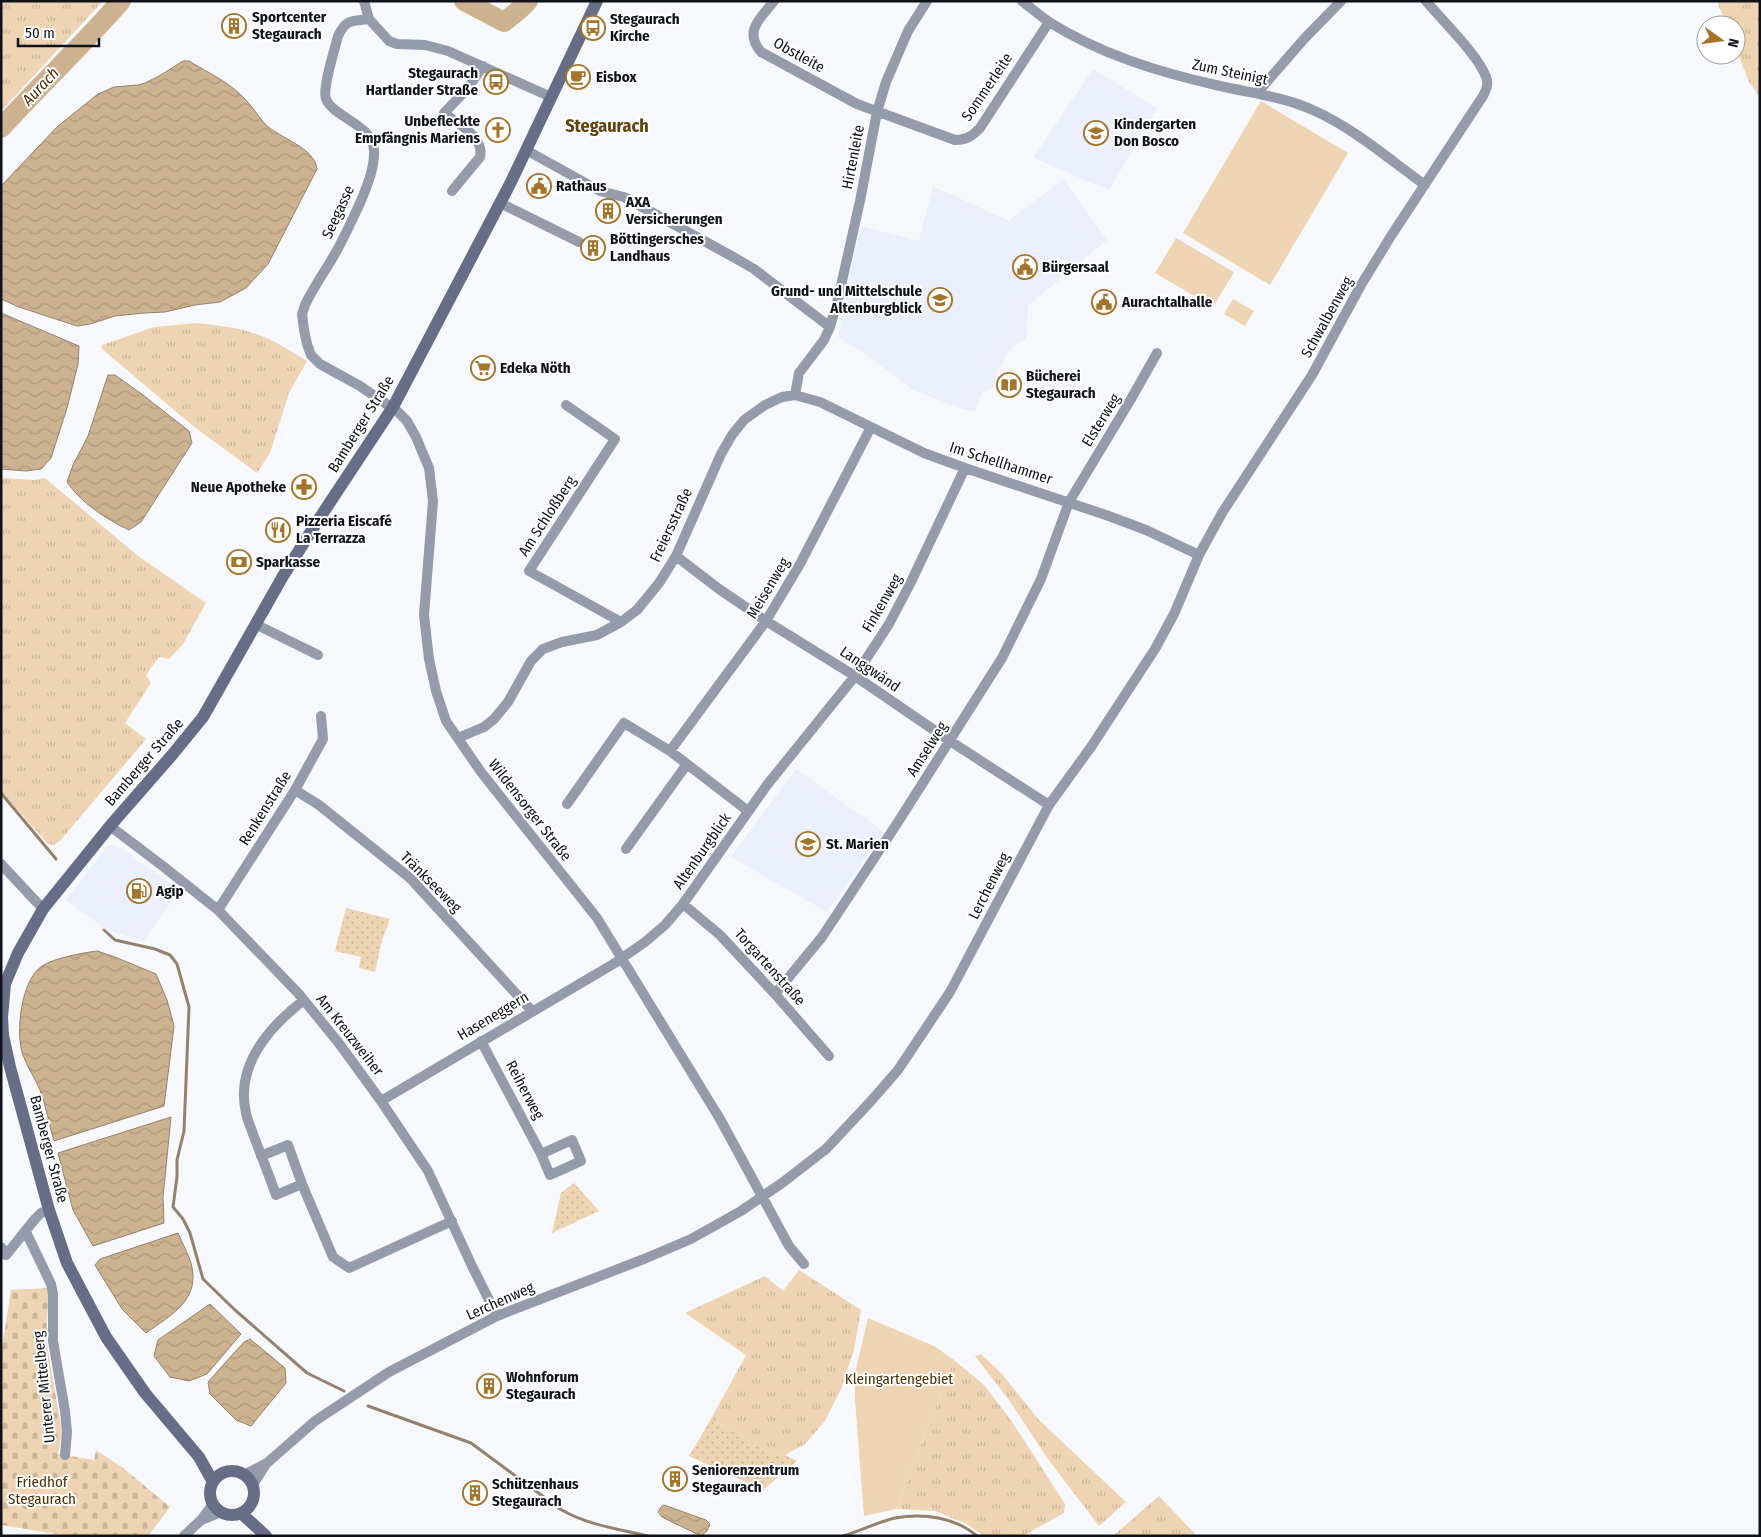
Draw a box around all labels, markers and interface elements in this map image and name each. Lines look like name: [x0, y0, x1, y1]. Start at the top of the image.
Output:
place label: Sportcenter Stegaurach: [252, 8, 327, 43]
place label: Stegaurach Kirche: [610, 10, 680, 45]
building icon: Sportcenter Stegaurach: [221, 13, 247, 39]
scale bar: [18, 15, 99, 47]
bus stop icon: Stegaurach Kirche: [580, 15, 606, 41]
north arrow: [1696, 15, 1746, 65]
text: 50 m: [25, 24, 55, 42]
street label: Obstleite: [770, 34, 828, 76]
text: N: [1724, 37, 1742, 49]
street label: Sommerleite: [958, 50, 1016, 124]
street label: Zum Steinigt: [1191, 55, 1269, 89]
water label: Aurach: [17, 63, 63, 110]
place label: Stegaurach Hartlander Straße: [366, 64, 478, 99]
cafe icon: Eisbox: [565, 64, 591, 90]
place label: Eisbox: [596, 68, 638, 86]
bus stop icon: Stegaurach Hartlander Straße: [483, 69, 509, 95]
place label: Unbefleckte Empfängnis Mariens: [355, 112, 480, 147]
district label: Stegaurach: [565, 115, 649, 137]
place label: Kindergarten Don Bosco: [1114, 115, 1196, 150]
church icon: Unbefleckte Empfängnis Mariens: [485, 117, 511, 143]
school or university icon: Kindergarten Don Bosco: [1083, 120, 1109, 146]
street label: Hirtenleite: [838, 123, 868, 191]
public building icon: Rathaus: [526, 173, 552, 199]
place label: Rathaus: [556, 177, 607, 195]
street label: Seegasse: [318, 183, 358, 241]
place label: AXA Versicherungen: [625, 193, 723, 228]
building icon: AXA Versicherungen: [595, 198, 621, 224]
place label: Böttingersches Landhaus: [610, 230, 704, 265]
building icon: Böttingersches Landhaus: [580, 235, 606, 261]
public building icon: Bürgersaal: [1012, 254, 1038, 280]
place label: Bürgersaal: [1042, 258, 1110, 276]
street label: Schwalbenweg: [1297, 273, 1357, 361]
place label: Grund- und Mittelschule Altenburgblick: [771, 282, 922, 317]
school or university icon: Grund- und Mittelschule Altenburgblick: [927, 287, 953, 313]
public building icon: Aurachtalhalle: [1091, 289, 1117, 315]
place label: Aurachtalhalle: [1121, 293, 1213, 311]
supermarket icon: Edeka Nöth: [470, 355, 496, 381]
place label: Edeka Nöth: [500, 359, 571, 377]
place label: Bücherei Stegaurach: [1026, 367, 1096, 402]
street label: Bamberger Straße: [324, 372, 398, 476]
library icon: Bücherei Stegaurach: [996, 372, 1022, 398]
street label: Elsterweg: [1078, 390, 1124, 450]
street label: Im Schellhammer: [947, 438, 1055, 488]
street label: Am Schloßberg: [514, 473, 580, 559]
pharmacy icon: Neue Apotheke: [291, 474, 317, 500]
place label: Neue Apotheke: [191, 478, 286, 496]
street label: Freiersstraße: [646, 485, 696, 565]
place label: Pizzeria Eiscafé La Terrazza: [296, 512, 392, 547]
restaurant icon: Pizzeria Eiscafé La Terrazza: [265, 517, 291, 543]
bank icon: Sparkasse: [226, 549, 252, 575]
place label: Sparkasse: [256, 553, 321, 571]
street label: Meisenweg: [743, 554, 793, 622]
street label: Finkenweg: [858, 571, 906, 635]
street label: Langgwänd: [836, 642, 904, 696]
street label: Bamberger Straße: [101, 714, 187, 810]
street label: Amselweg: [903, 718, 951, 780]
street label: Wildensorger Straße: [485, 755, 575, 865]
street label: Renkenstraße: [235, 767, 295, 849]
street label: Altenburgblick: [669, 809, 735, 893]
school or university icon: St. Marien: [795, 831, 821, 857]
place label: St. Marien: [826, 835, 889, 853]
street label: Tränkseeweg: [397, 848, 465, 916]
street label: Lerchenweg: [965, 850, 1013, 922]
fuel station icon: Agip: [126, 878, 152, 904]
place label: Agip: [155, 882, 184, 900]
street label: Torgartenstraße: [731, 925, 809, 1009]
street label: Haseneggern: [454, 988, 532, 1044]
street label: Am Kreuzweiher: [313, 991, 388, 1080]
street label: Reiherweg: [502, 1058, 548, 1122]
street label: Bamberger Straße: [26, 1093, 72, 1205]
street label: Lerchenweg: [463, 1278, 537, 1324]
street label: Unterer Mittelberg: [29, 1330, 59, 1444]
place label: Wohnforum Stegaurach: [506, 1368, 579, 1403]
park label: Kleingartengebiet: [845, 1370, 953, 1388]
building icon: Wohnforum Stegaurach: [476, 1373, 502, 1399]
place label: Seniorenzentrum Stegaurach: [692, 1461, 799, 1496]
building icon: Seniorenzentrum Stegaurach: [662, 1466, 688, 1492]
park label: Friedhof Stegaurach: [8, 1473, 76, 1508]
place label: Schützenhaus Stegaurach: [492, 1475, 579, 1510]
building icon: Schützenhaus Stegaurach: [462, 1480, 488, 1506]

